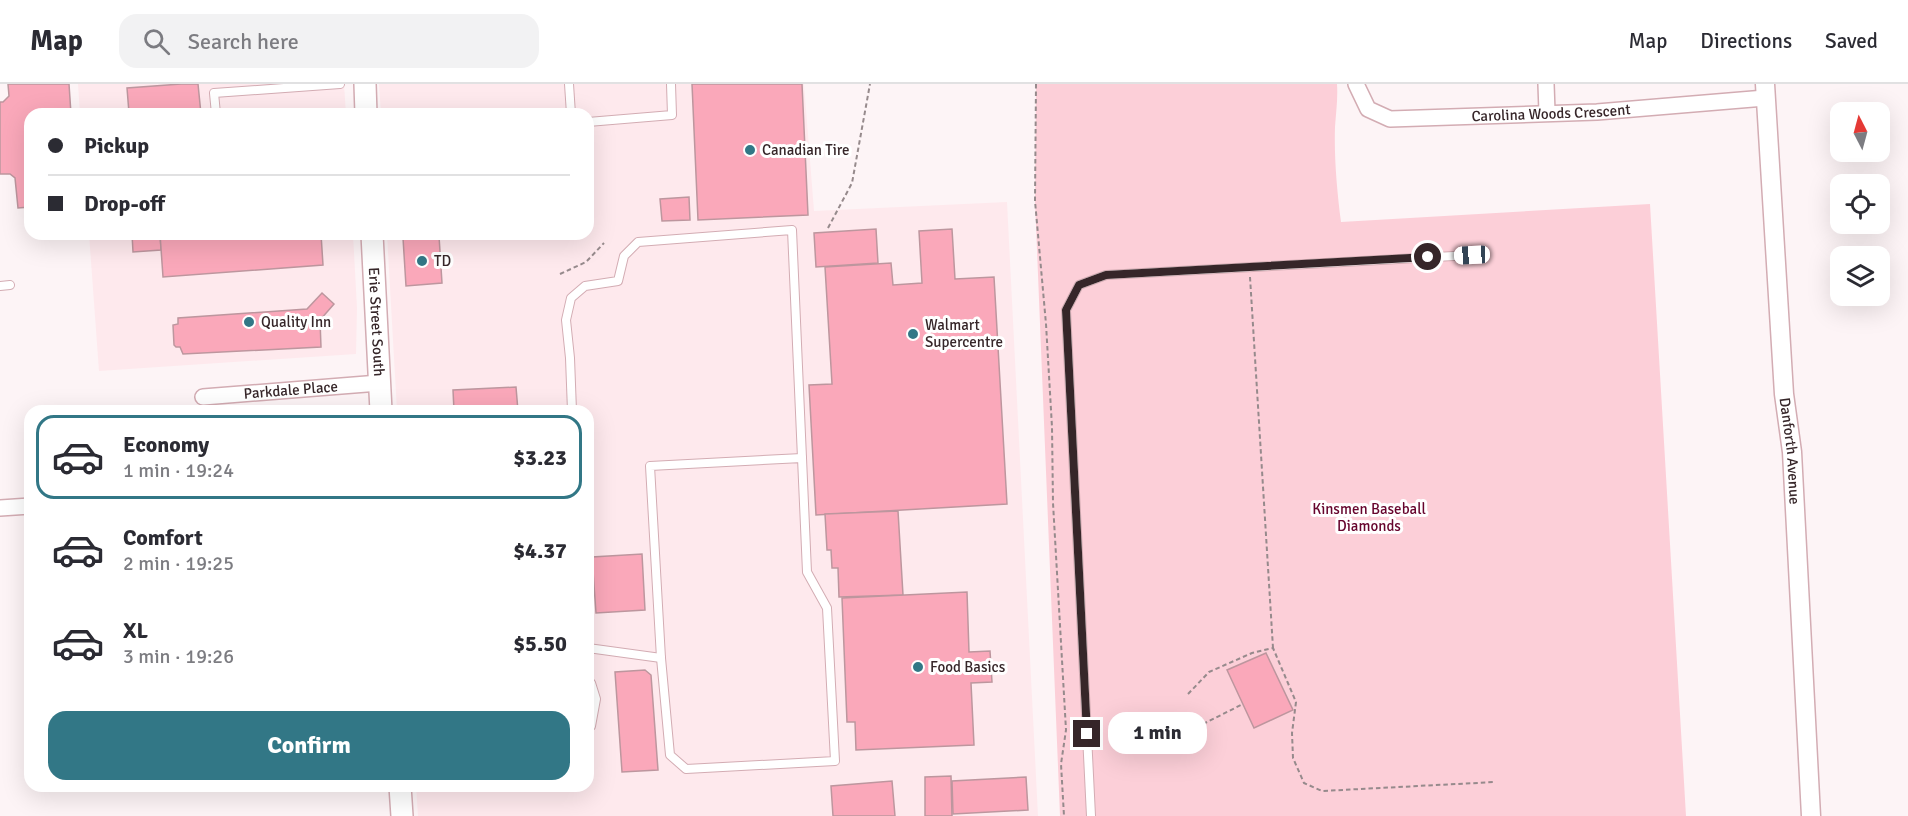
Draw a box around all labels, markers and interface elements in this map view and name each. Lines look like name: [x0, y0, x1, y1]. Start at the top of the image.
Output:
search box: [119, 14, 539, 68]
text: Map: [30, 24, 83, 58]
icon: search: [140, 25, 173, 58]
text: Search here: [188, 28, 299, 55]
text: Map: [1629, 28, 1667, 54]
text: Directions: [1700, 28, 1792, 54]
text: Saved: [1825, 28, 1878, 54]
street label: Carolina Woods Crescent: [1471, 100, 1631, 125]
north arrow: [1830, 102, 1890, 162]
map controls: [1830, 102, 1890, 306]
text: Pickup: [84, 132, 149, 159]
place label: Canadian Tire: [762, 141, 850, 159]
marker: Canadian Tire: [743, 143, 757, 157]
button: locate: [1830, 174, 1890, 234]
text: Drop-off: [84, 190, 165, 217]
route start: [1414, 243, 1441, 270]
car: [1454, 245, 1490, 265]
button: layers: [1830, 246, 1890, 306]
place label: TD: [434, 252, 451, 270]
marker: TD: [415, 254, 429, 268]
street label: Erie Street South: [365, 267, 388, 377]
place label: Quality Inn: [261, 313, 331, 331]
marker: Quality Inn: [242, 315, 256, 329]
place label: Walmart Supercentre: [925, 316, 1003, 351]
marker: Walmart Supercentre: [906, 327, 920, 341]
street label: Parkdale Place: [243, 377, 338, 403]
street label: Danforth Avenue: [1776, 396, 1804, 505]
icon: car: [51, 430, 105, 484]
text: Economy: [123, 431, 209, 458]
text: $3.23: [513, 444, 567, 471]
text: 1 min · 19:24: [123, 458, 234, 483]
park label: Kinsmen Baseball Diamonds: [1312, 500, 1426, 535]
icon: car: [51, 523, 105, 577]
text: Comfort: [123, 524, 203, 551]
text: $4.37: [513, 537, 567, 564]
text: 2 min · 19:25: [123, 551, 234, 576]
icon: car: [51, 616, 105, 670]
text: XL: [123, 617, 148, 644]
text: $5.50: [513, 630, 567, 657]
text: 3 min · 19:26: [123, 644, 234, 669]
place label: Food Basics: [930, 658, 1006, 676]
marker: Food Basics: [911, 660, 925, 674]
button: Confirm: [48, 711, 570, 780]
callout: 1 min: [1108, 713, 1207, 755]
route end: [1073, 720, 1100, 747]
text: 1 min: [1133, 720, 1182, 745]

